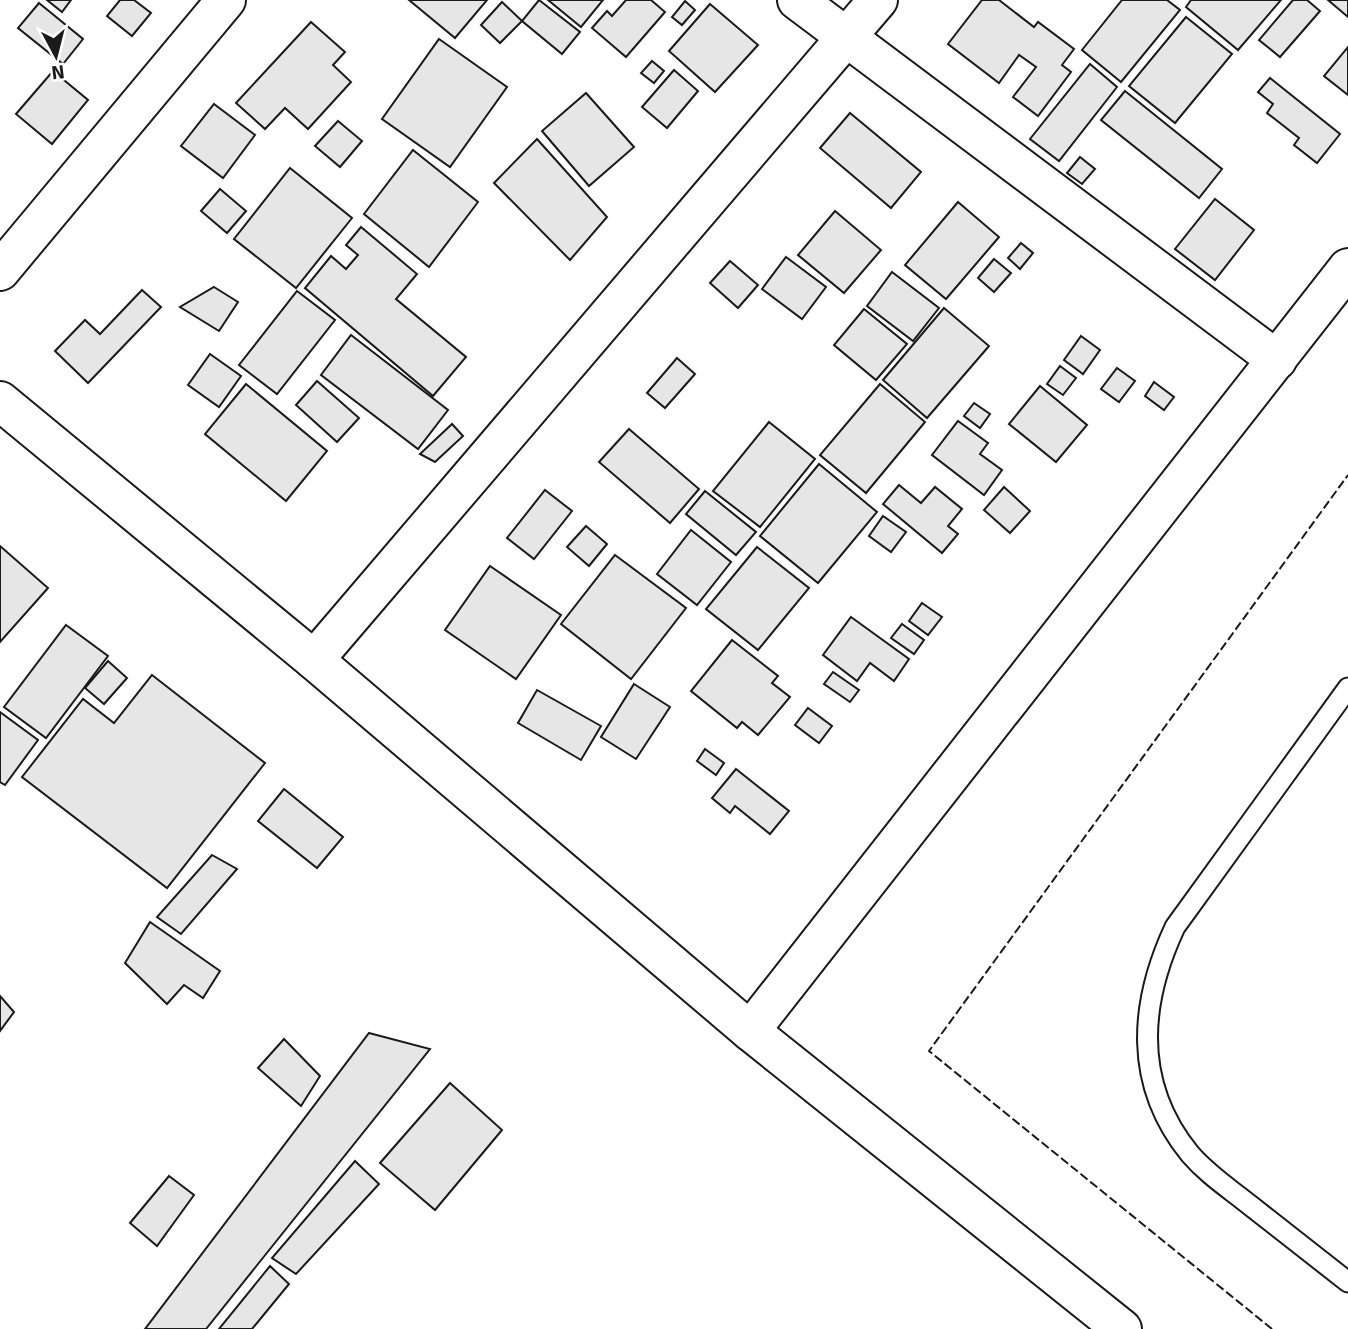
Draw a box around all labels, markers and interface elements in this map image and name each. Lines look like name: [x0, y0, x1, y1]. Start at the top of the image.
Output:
north arrow: [21, 21, 91, 91]
text: N: [50, 59, 66, 85]

